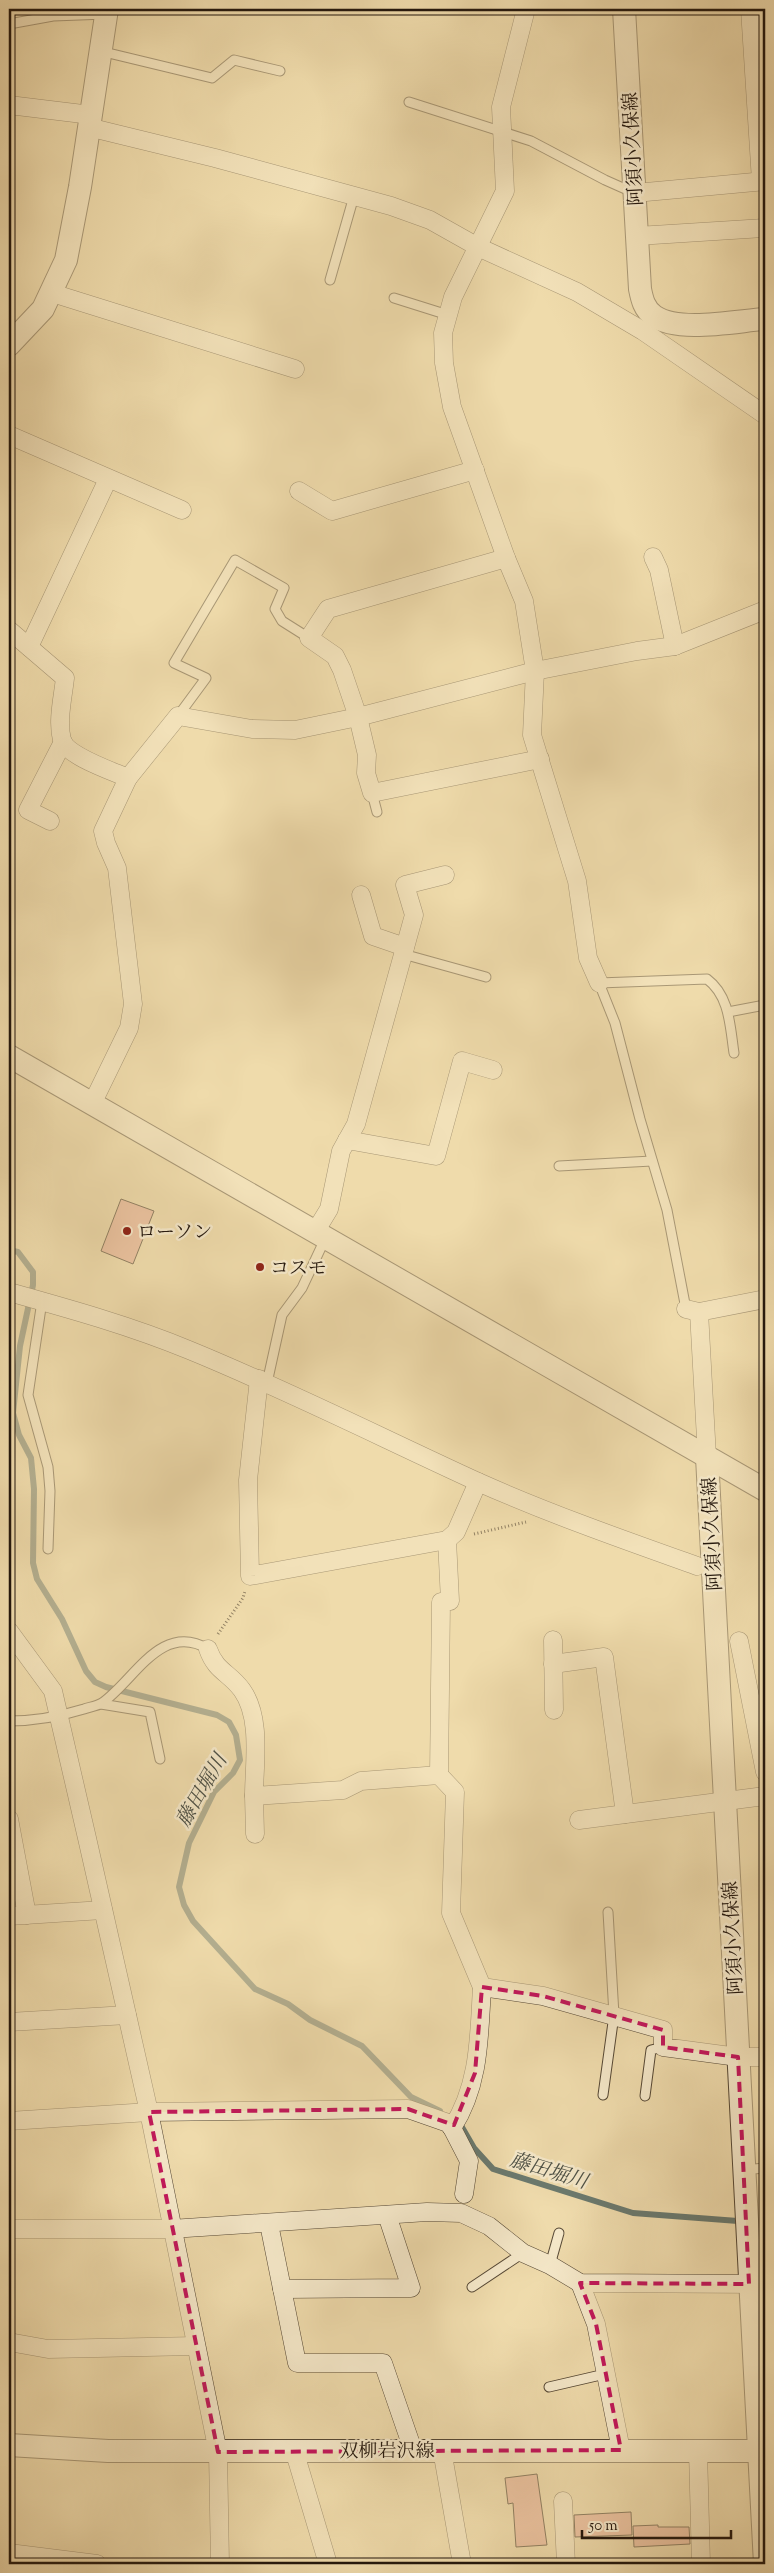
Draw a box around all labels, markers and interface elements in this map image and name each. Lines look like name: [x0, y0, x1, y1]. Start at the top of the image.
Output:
street label: 阿須小久保線: [618, 91, 651, 207]
place label: ローソン: [137, 1220, 212, 1247]
marker: ローソン: [121, 1225, 133, 1237]
place label: コスモ: [270, 1256, 327, 1283]
marker: コスモ: [254, 1261, 266, 1273]
street label: 阿須小久保線: [697, 1476, 730, 1592]
water label: 藤田堀川: [171, 1748, 237, 1833]
street label: 阿須小久保線: [718, 1880, 751, 1996]
water label: 藤田堀川: [506, 2147, 593, 2199]
street label: 双柳岩沢線: [339, 2439, 435, 2466]
scale bar: [582, 2508, 730, 2540]
text: 50 m: [588, 2516, 618, 2537]

